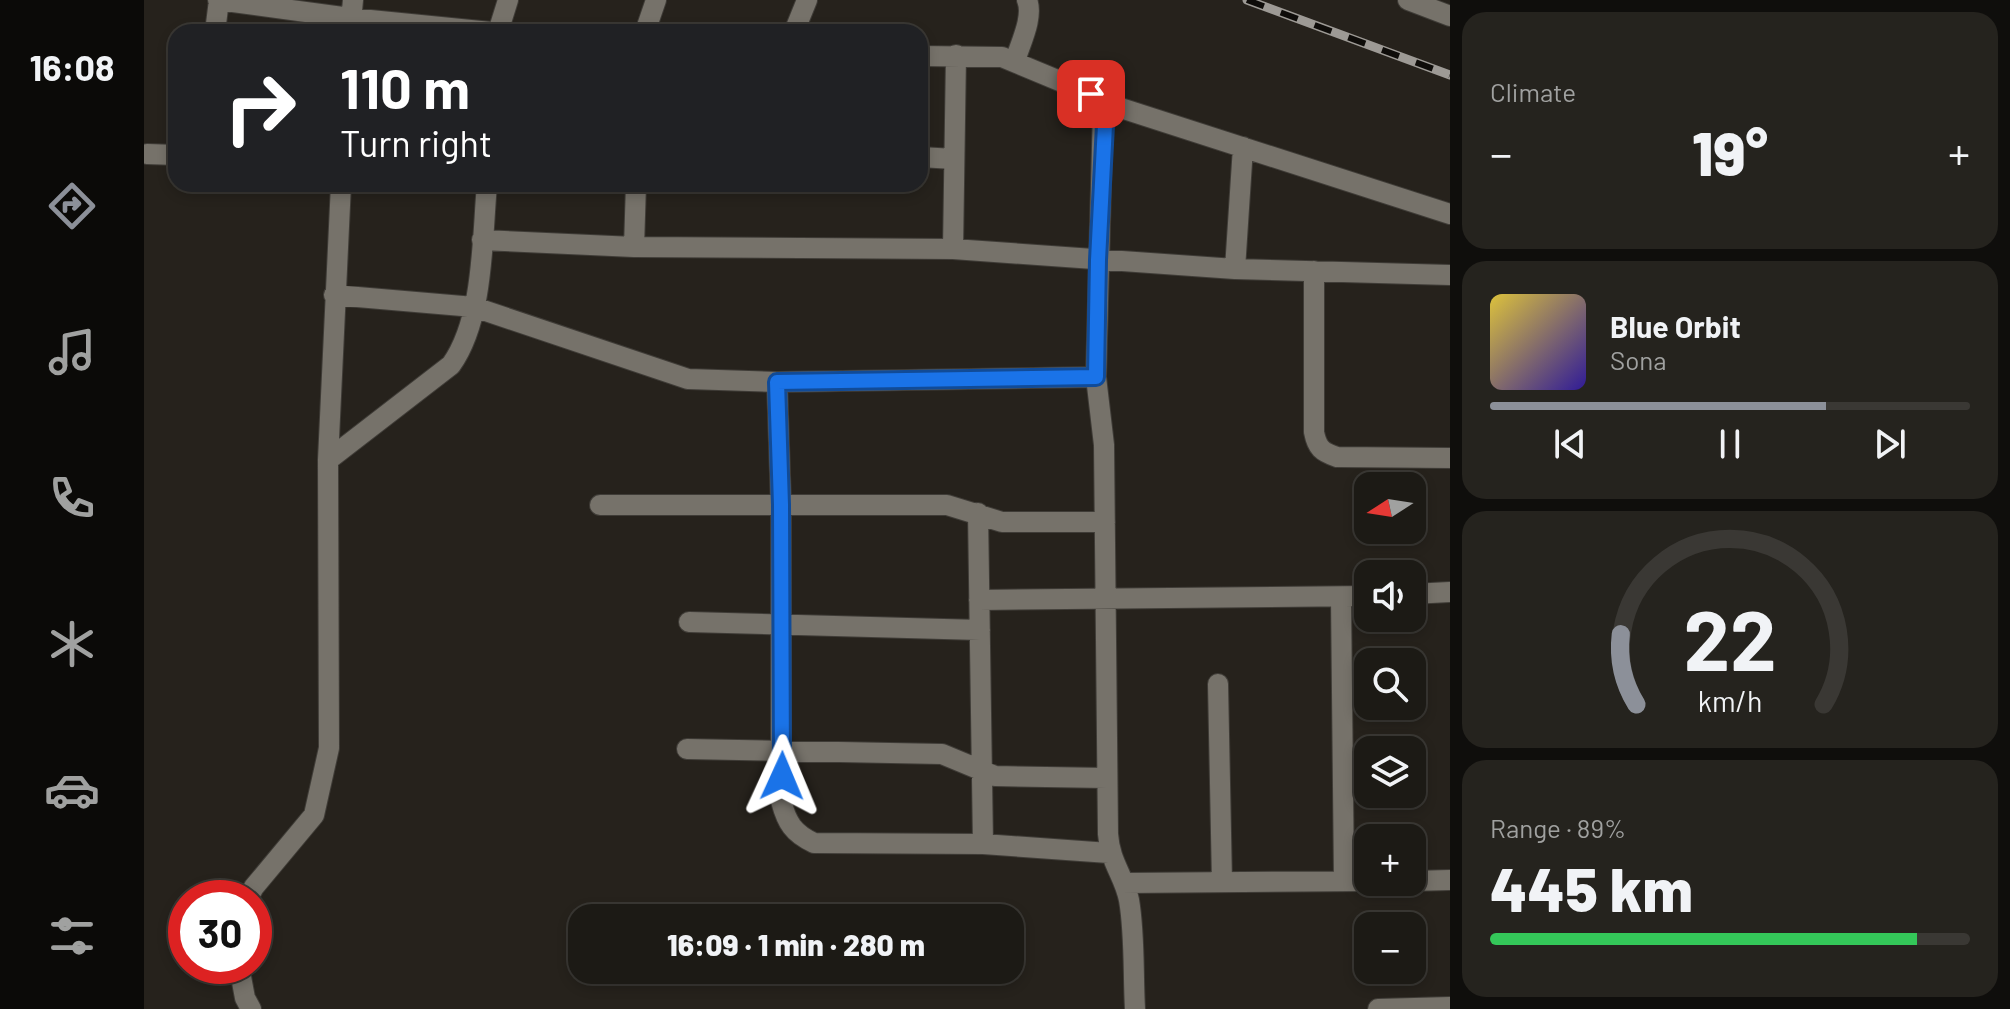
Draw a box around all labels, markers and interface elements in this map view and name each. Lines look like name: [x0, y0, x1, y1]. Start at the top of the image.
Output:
text: 16:08: [29, 45, 115, 88]
text: 110 m: [340, 53, 470, 120]
icon: right: [208, 56, 312, 160]
pin: [1057, 60, 1125, 128]
icon: arrive: [1069, 72, 1113, 116]
text: Climate: [1490, 76, 1576, 107]
text: 19°: [1692, 116, 1768, 188]
text: Turn right: [340, 121, 492, 164]
text: −: [1490, 126, 1512, 179]
text: +: [1948, 126, 1970, 179]
icon: directions: [44, 178, 100, 234]
text: Blue Orbit: [1610, 308, 1741, 344]
icon: music: [44, 324, 100, 380]
text: Sona: [1610, 344, 1667, 375]
icon: previous: [1548, 422, 1592, 466]
icon: pause: [1708, 422, 1752, 466]
icon: next: [1868, 422, 1912, 466]
icon: phone: [44, 470, 100, 526]
north arrow: [1354, 472, 1426, 544]
map controls: [1354, 472, 1426, 984]
button: sound: [1354, 560, 1426, 632]
text: 22: [1683, 588, 1777, 688]
icon: climate: [44, 616, 100, 672]
button: search: [1354, 648, 1426, 720]
text: km/h: [1698, 683, 1762, 718]
position arrow: [740, 734, 824, 818]
button: layers: [1354, 736, 1426, 808]
icon: car: [44, 762, 100, 818]
text: Range · 89%: [1490, 812, 1626, 843]
button: +: [1354, 824, 1426, 896]
text: 445 km: [1490, 852, 1693, 924]
speed limit sign: 30: [168, 880, 272, 984]
icon: filters: [44, 908, 100, 964]
button: −: [1354, 912, 1426, 984]
text: 16:09 · 1 min · 280 m: [667, 926, 925, 962]

